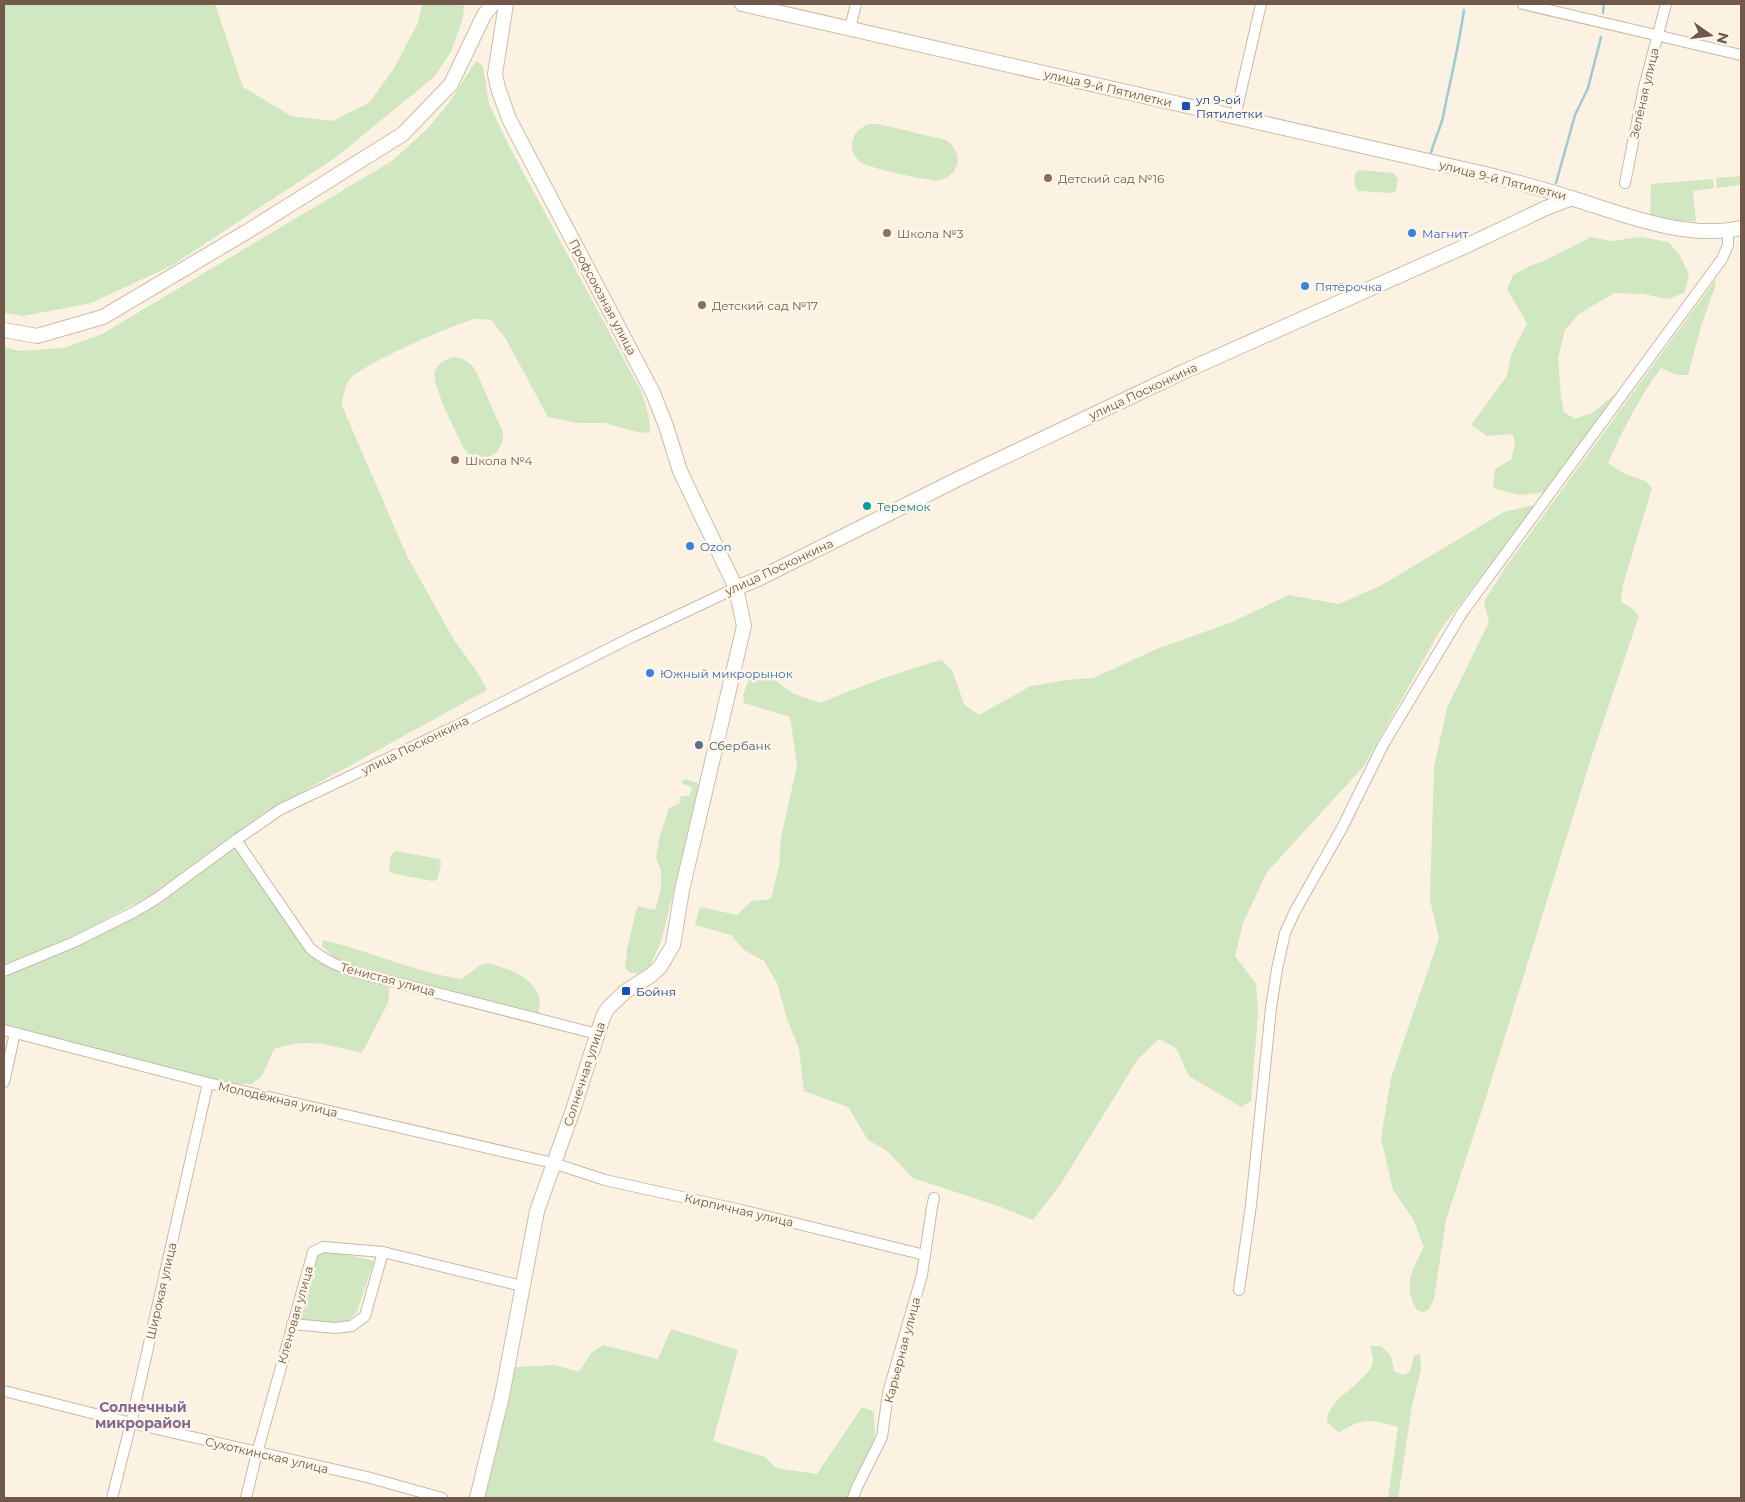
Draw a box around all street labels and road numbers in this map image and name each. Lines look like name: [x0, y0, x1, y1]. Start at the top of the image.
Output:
street label: Зелёная улица: [1626, 46, 1662, 140]
street label: улица 9-й Пятилетки: [1042, 66, 1173, 110]
street label: улица 9-й Пятилетки: [1437, 157, 1568, 203]
street label: Профсоюзная улица: [566, 236, 640, 358]
street label: улица Посконкина: [1086, 359, 1200, 423]
street label: улица Посконкина: [722, 535, 836, 599]
street label: улица Посконкина: [358, 712, 471, 778]
street label: Тенистая улица: [339, 959, 437, 999]
street label: Солнечная улица: [560, 1020, 608, 1128]
street label: Молодёжная улица: [217, 1078, 339, 1120]
street label: Кирпичная улица: [683, 1190, 795, 1230]
street label: Широкая улица: [143, 1241, 179, 1341]
street label: Кленовая улица: [274, 1264, 316, 1366]
street label: Карьерная улица: [881, 1295, 923, 1405]
street label: Сухоткинская улица: [204, 1434, 330, 1476]

